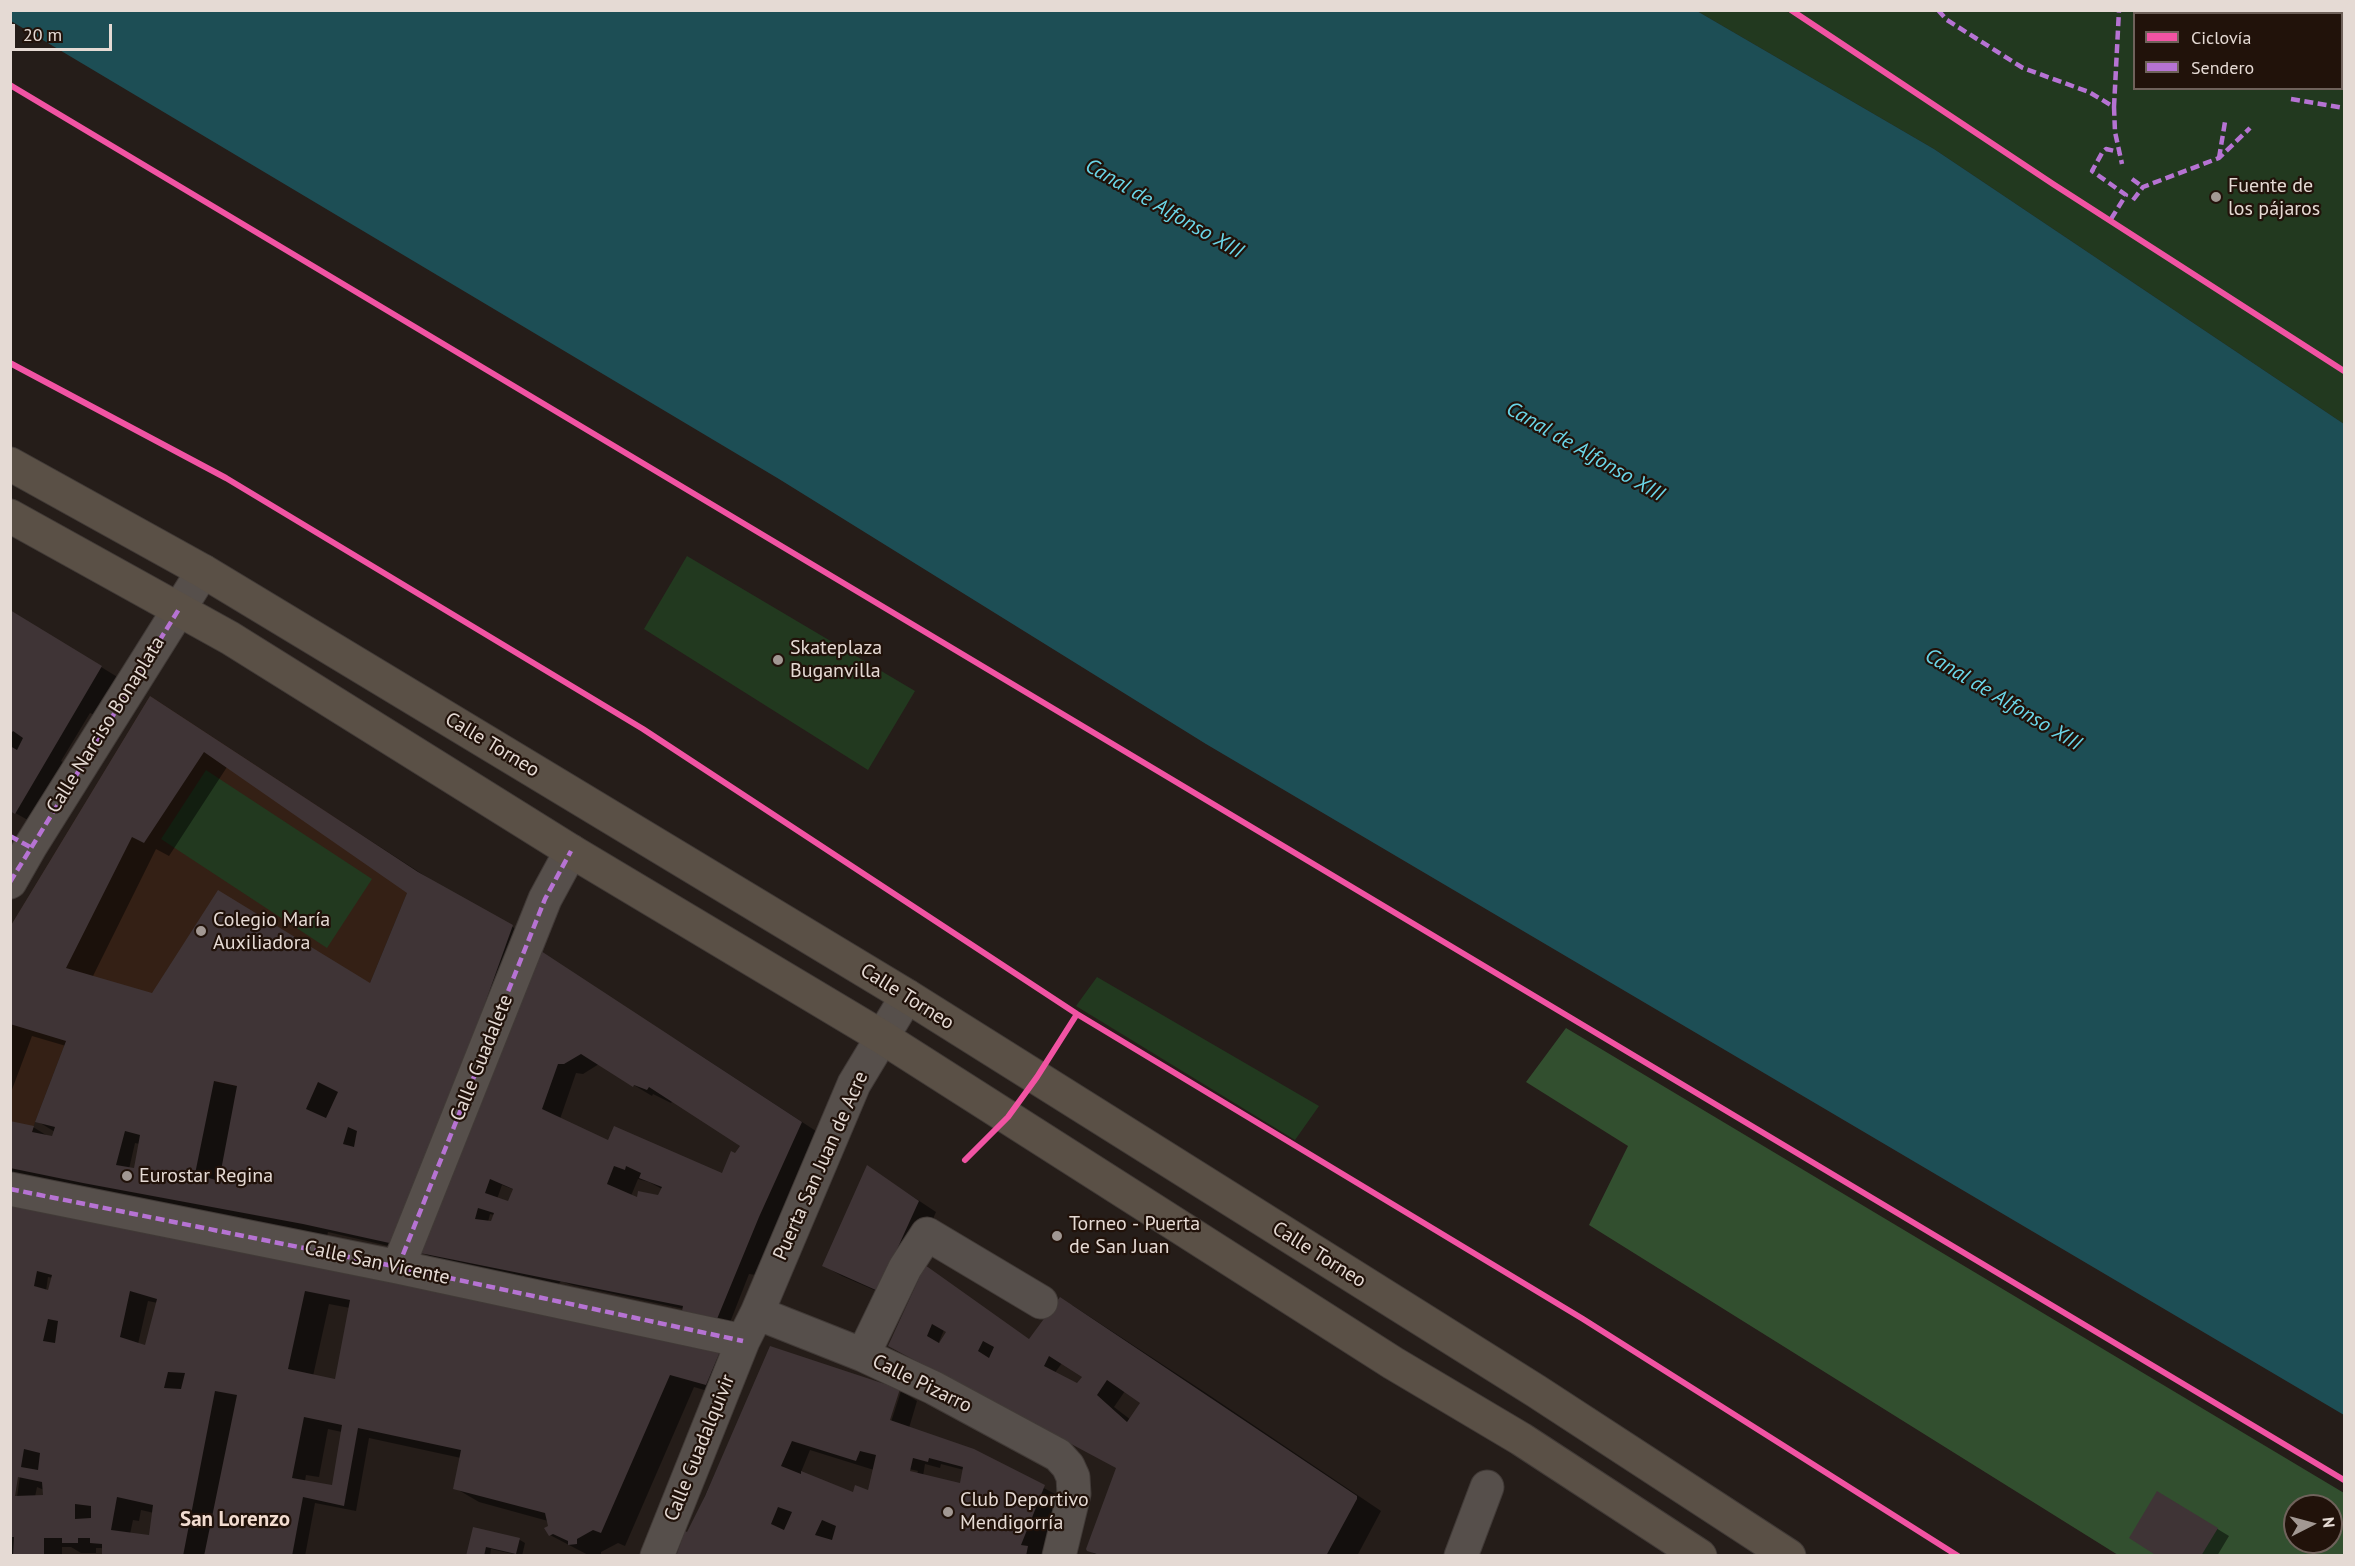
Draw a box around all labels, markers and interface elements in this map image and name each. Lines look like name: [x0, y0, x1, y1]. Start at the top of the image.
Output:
scale bar: [15, 12, 116, 50]
legend: [2133, 12, 2343, 90]
text: 20 m: [23, 23, 62, 46]
text: Ciclovía: [2191, 26, 2251, 49]
text: Sendero: [2191, 56, 2254, 79]
water label: Canal de Alfonso XIII: [1081, 154, 1247, 264]
place label: Fuente de los pájaros: [2228, 174, 2320, 221]
marker: Fuente de los pájaros: [2209, 190, 2223, 204]
water label: Canal de Alfonso XIII: [1502, 397, 1668, 507]
street label: Calle Narciso Bonaplata: [42, 632, 170, 818]
place label: Skateplaza Buganvilla: [790, 636, 882, 683]
water label: Canal de Alfonso XIII: [1920, 643, 2086, 757]
marker: Skateplaza Buganvilla: [771, 653, 785, 667]
street label: Calle Torneo: [440, 707, 544, 783]
place label: Colegio María Auxiliadora: [213, 908, 330, 955]
marker: Colegio María Auxiliadora: [194, 924, 208, 938]
street label: Calle Torneo: [856, 959, 958, 1035]
street label: Calle Guadalete: [446, 991, 518, 1125]
street label: Puerta San Juan de Acre: [769, 1068, 873, 1264]
place label: Eurostar Regina: [139, 1164, 273, 1188]
marker: Eurostar Regina: [120, 1169, 134, 1183]
place label: Torneo - Puerta de San Juan: [1069, 1212, 1200, 1259]
street label: Calle Torneo: [1268, 1217, 1370, 1293]
marker: Torneo - Puerta de San Juan: [1050, 1229, 1064, 1243]
street label: Calle San Vicente: [302, 1236, 452, 1290]
street label: Calle Pizarro: [868, 1350, 976, 1418]
street label: Calle Guadalquivir: [660, 1371, 740, 1525]
place label: Club Deportivo Mendigorría: [960, 1488, 1089, 1535]
north arrow: [2283, 1494, 2343, 1554]
marker: Club Deportivo Mendigorría: [941, 1505, 955, 1519]
district label: San Lorenzo: [180, 1507, 290, 1533]
text: N: [2318, 1516, 2339, 1529]

